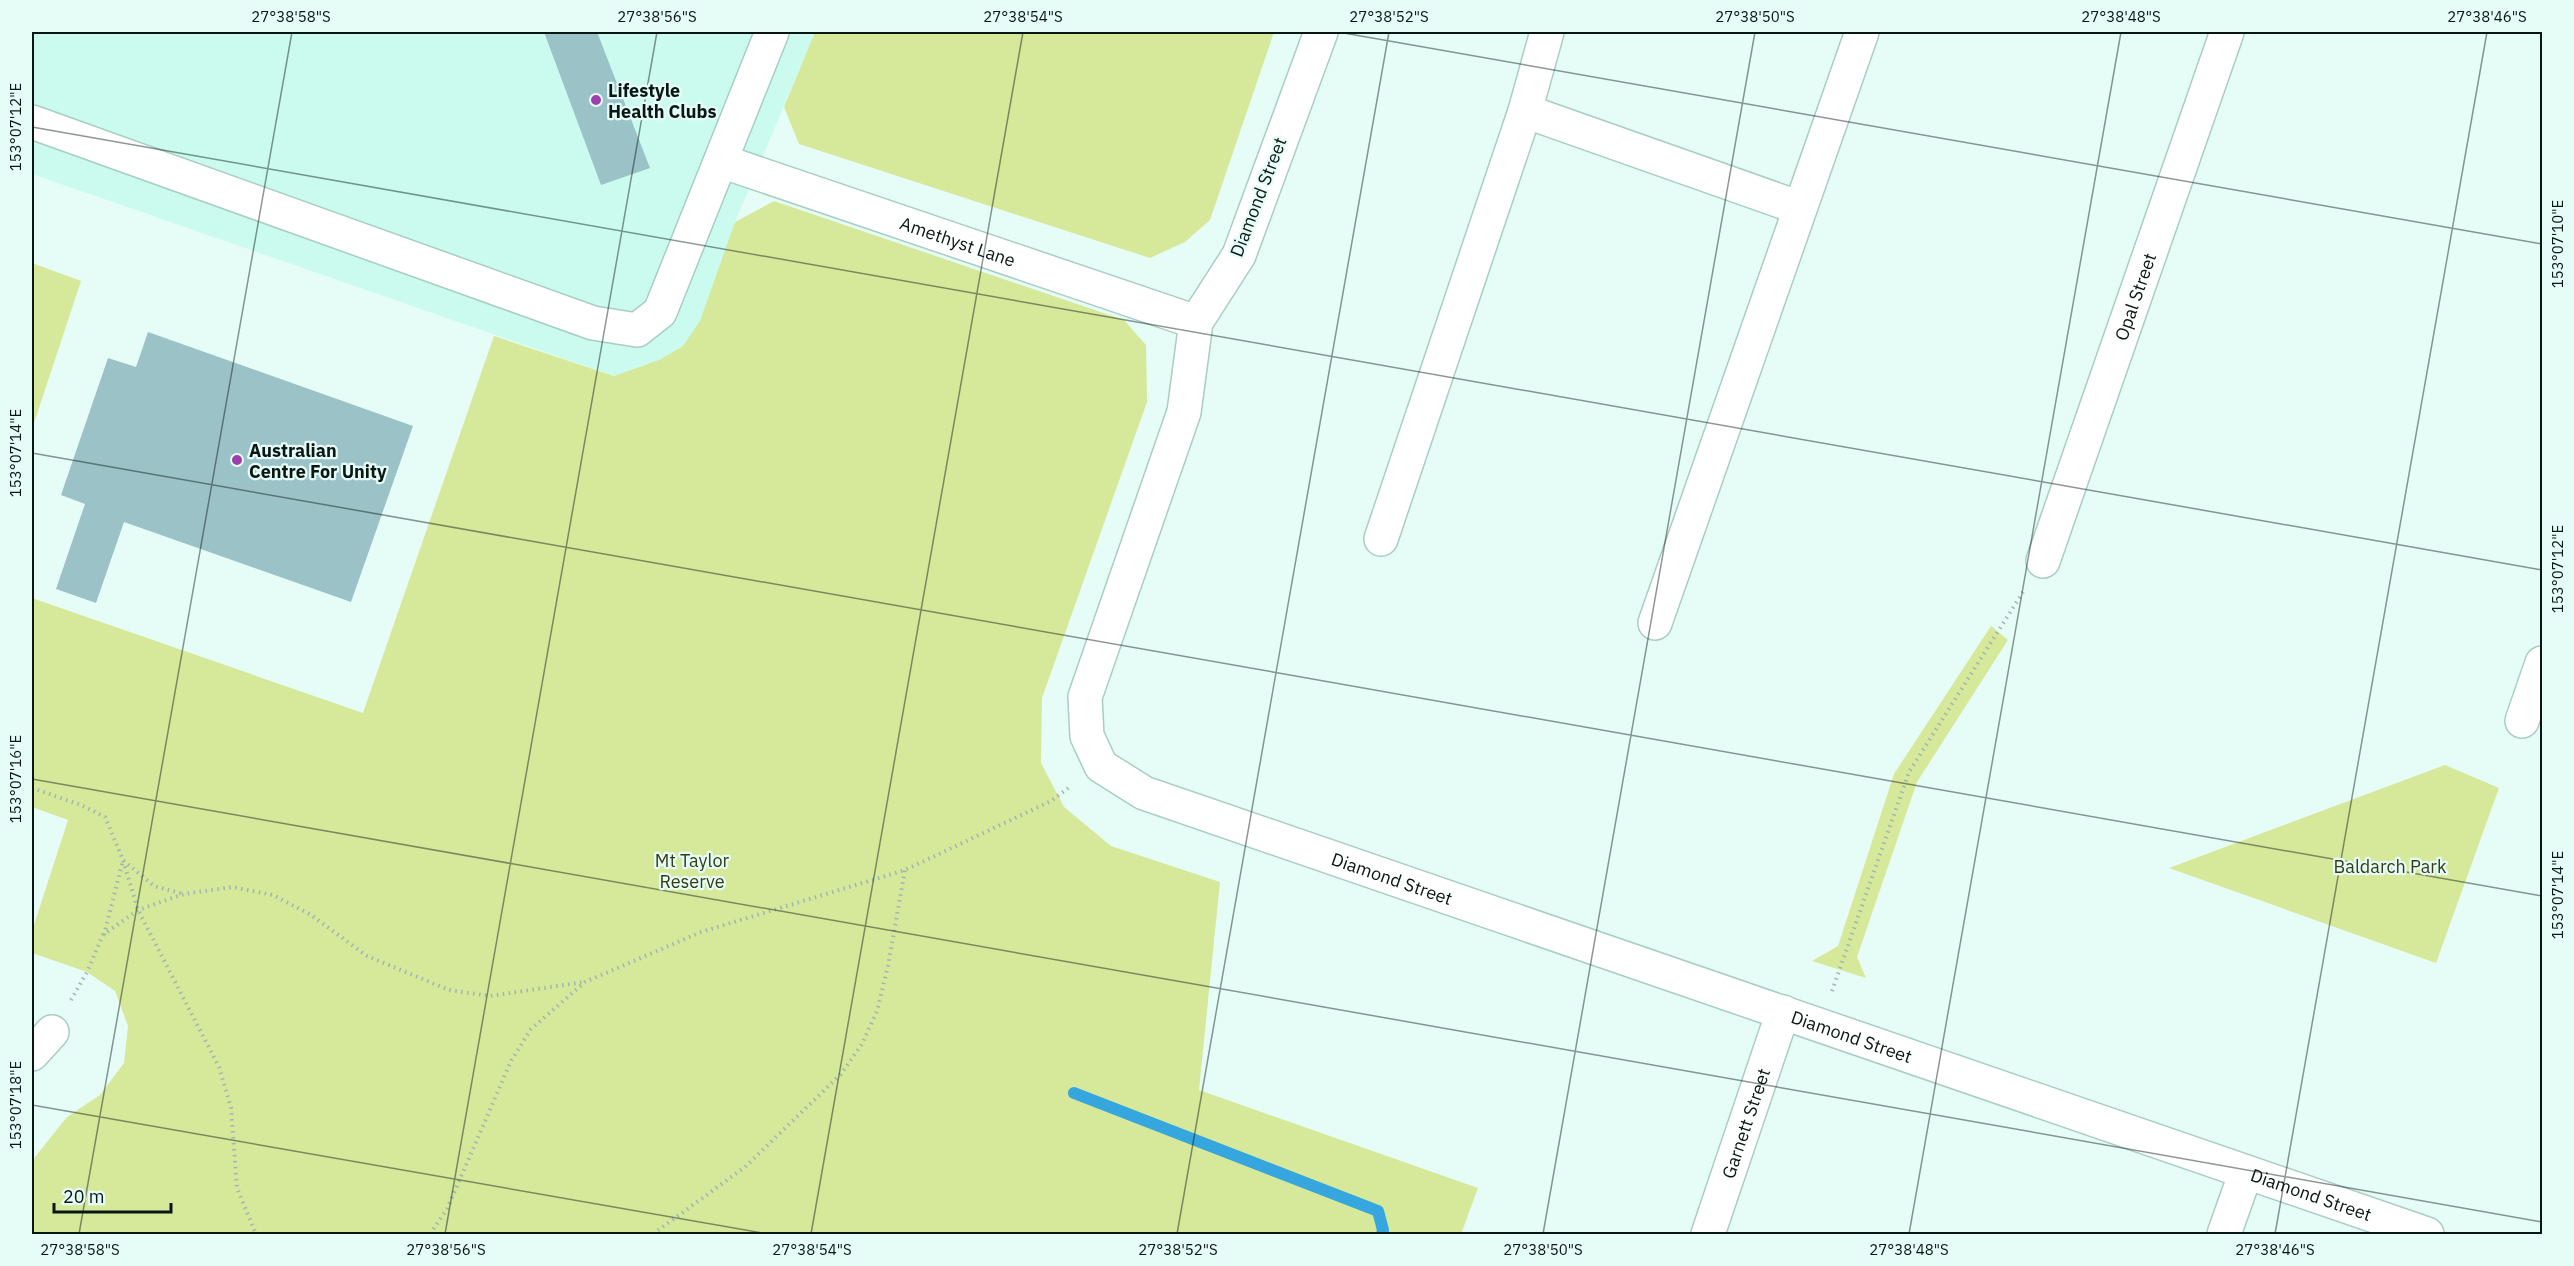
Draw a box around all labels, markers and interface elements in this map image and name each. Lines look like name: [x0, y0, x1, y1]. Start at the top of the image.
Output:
text: 27°38'58"S: [251, 7, 331, 26]
text: 27°38'56"S: [617, 7, 697, 26]
text: 27°38'54"S: [983, 7, 1063, 26]
text: 27°38'52"S: [1349, 7, 1429, 26]
text: 27°38'50"S: [1715, 7, 1795, 26]
text: 27°38'48"S: [2081, 7, 2161, 26]
text: 27°38'46"S: [2447, 7, 2527, 26]
place label: Lifestyle Health Clubs: [608, 79, 717, 123]
text: 153°07'12"E: [6, 83, 25, 171]
marker: Lifestyle Health Clubs: [589, 93, 603, 107]
street label: Diamond Street: [1225, 134, 1291, 260]
text: 153°07'10"E: [2548, 200, 2567, 288]
street label: Amethyst Lane: [897, 211, 1019, 272]
street label: Opal Street: [2109, 250, 2161, 343]
text: 153°07'14"E: [6, 409, 25, 497]
place label: Australian Centre For Unity: [249, 439, 387, 483]
marker: Australian Centre For Unity: [230, 453, 244, 467]
text: 153°07'12"E: [2548, 525, 2567, 613]
text: 153°07'16"E: [6, 735, 25, 823]
street label: Diamond Street: [1329, 847, 1456, 910]
park label: Mt Taylor Reserve: [655, 849, 730, 893]
text: 153°07'14"E: [2548, 851, 2567, 939]
park label: Baldarch Park: [2334, 855, 2447, 878]
street label: Diamond Street: [1788, 1005, 1915, 1068]
text: 153°07'18"E: [6, 1061, 25, 1149]
street label: Garnett Street: [1716, 1065, 1775, 1181]
street label: Diamond Street: [2248, 1163, 2375, 1226]
scale bar: [54, 1176, 171, 1214]
text: 20 m: [63, 1185, 105, 1208]
text: 27°38'58"S: [40, 1240, 120, 1259]
text: 27°38'56"S: [406, 1240, 486, 1259]
text: 27°38'54"S: [772, 1240, 852, 1259]
text: 27°38'52"S: [1138, 1240, 1218, 1259]
text: 27°38'50"S: [1503, 1240, 1583, 1259]
text: 27°38'48"S: [1869, 1240, 1949, 1259]
text: 27°38'46"S: [2235, 1240, 2315, 1259]

